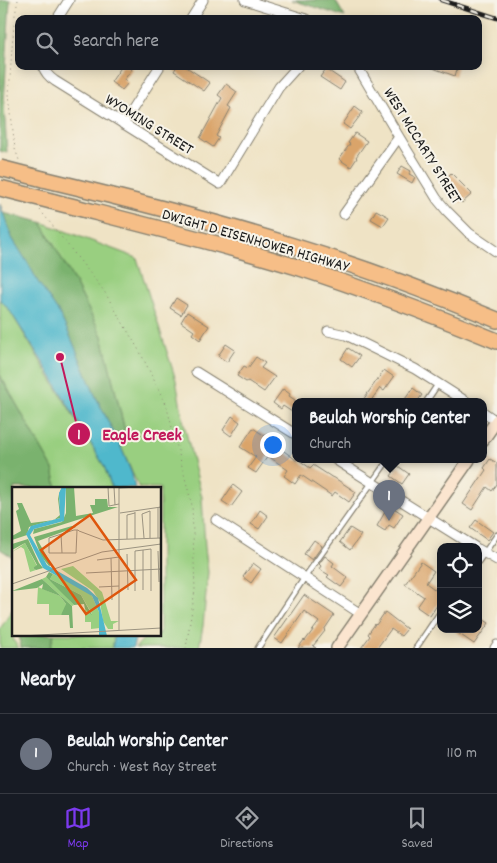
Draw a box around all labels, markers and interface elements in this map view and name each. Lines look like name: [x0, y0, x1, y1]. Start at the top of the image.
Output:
search box: [15, 15, 482, 70]
icon: search: [33, 29, 61, 57]
text: Search here: [73, 29, 159, 56]
street label: WEST MCCARTY STREET: [377, 84, 467, 209]
street label: WYOMING STREET: [100, 89, 198, 162]
street label: DWIGHT D EISENHOWER HIGHWAY: [159, 204, 353, 279]
popup: [292, 398, 487, 463]
text: Beulah Worship Center: [309, 406, 470, 433]
callout: Eagle Creek: [67, 417, 192, 450]
text: Eagle Creek: [102, 424, 182, 449]
text: 1: [77, 425, 81, 447]
your location: [260, 432, 286, 458]
text: Church: [309, 433, 351, 456]
pin: 1: [373, 480, 405, 521]
inset map: [12, 487, 161, 636]
map controls: [437, 543, 482, 633]
button: locate: [437, 543, 482, 588]
button: layers: [437, 588, 482, 633]
text: Nearby: [20, 666, 75, 696]
text: Beulah Worship Center: [67, 729, 228, 756]
text: 1: [34, 742, 38, 765]
text: 110 m: [447, 742, 477, 765]
text: Church · West Ray Street: [67, 756, 217, 779]
tab: Map: [64, 804, 92, 854]
tab: Directions: [220, 804, 273, 854]
tab: Saved: [402, 804, 433, 854]

